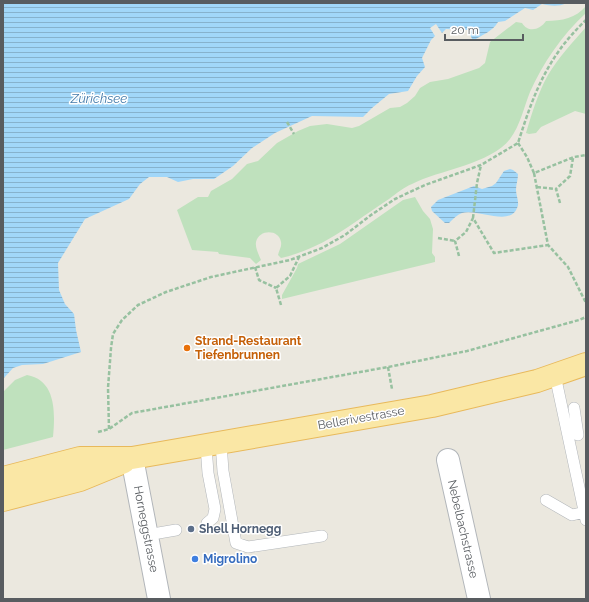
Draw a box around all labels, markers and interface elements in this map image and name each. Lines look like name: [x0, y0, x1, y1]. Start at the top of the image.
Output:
scale bar: [445, 16, 523, 42]
text: 20 m: [451, 23, 479, 37]
water label: Zürichsee: [70, 91, 127, 106]
place label: Strand-Restaurant Tiefenbrunnen: [195, 334, 302, 362]
marker: Strand-Restaurant Tiefenbrunnen: [182, 343, 192, 353]
street label: Bellerivestrasse: [317, 403, 405, 433]
street label: Nebelbachstrasse: [445, 478, 481, 580]
street label: Horneggstrasse: [131, 484, 161, 574]
place label: Shell Hornegg: [199, 522, 281, 536]
marker: Shell Hornegg: [186, 524, 196, 534]
place label: Migrolino: [203, 552, 257, 566]
marker: Migrolino: [190, 554, 200, 564]

